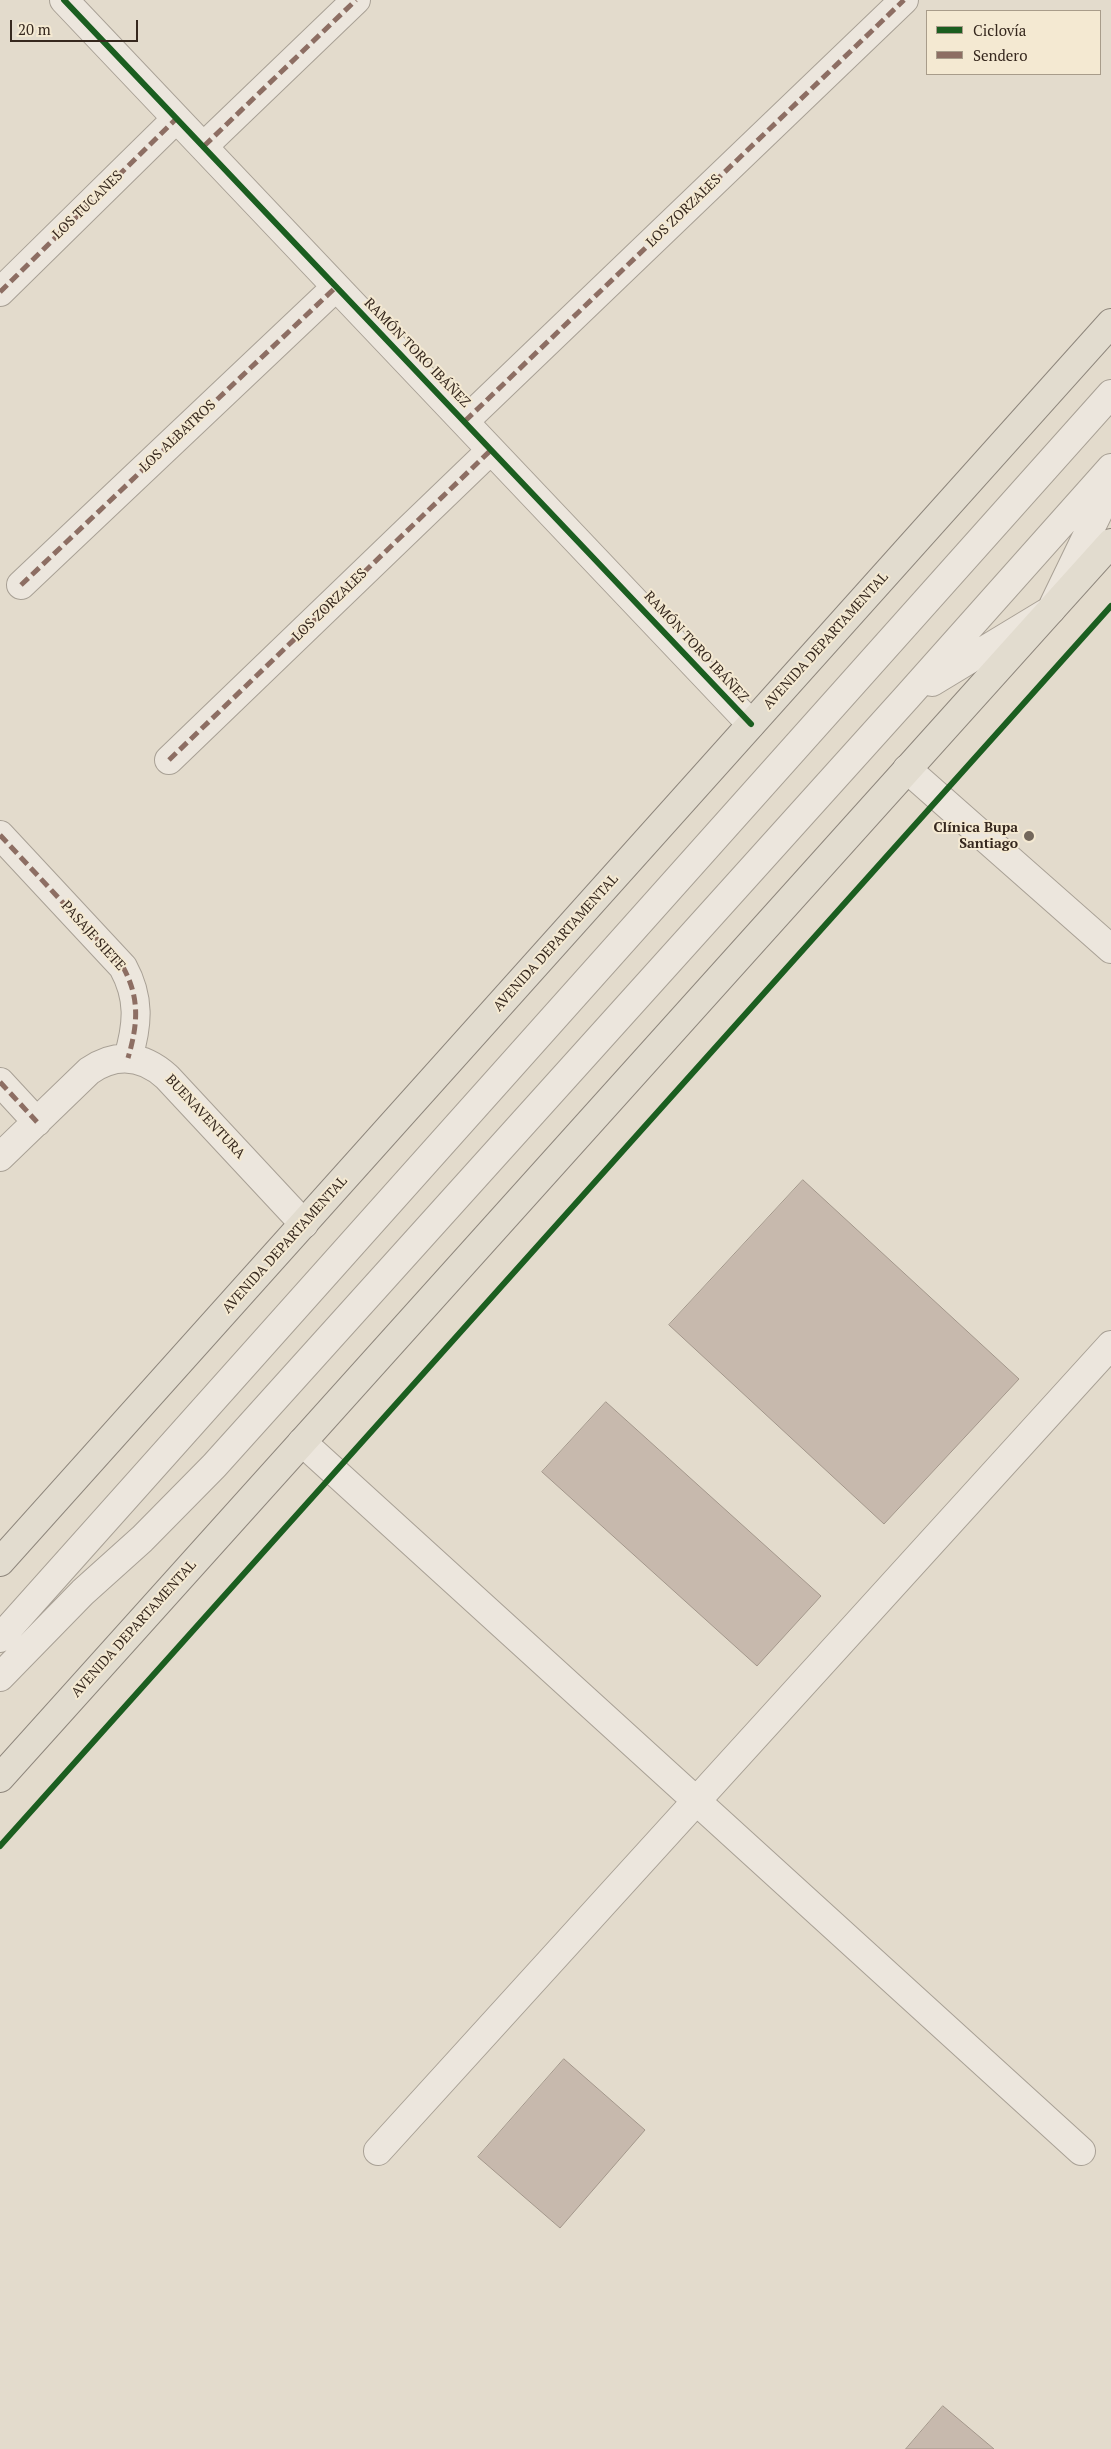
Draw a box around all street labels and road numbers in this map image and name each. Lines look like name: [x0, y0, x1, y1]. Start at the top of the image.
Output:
street label: LOS TUCANES: [49, 167, 127, 243]
street label: LOS ZORZALES: [643, 171, 725, 251]
street label: RAMÓN TORO IBÁÑEZ: [360, 295, 474, 411]
street label: LOS ALBATROS: [136, 396, 220, 476]
street label: LOS ZORZALES: [289, 565, 371, 645]
street label: AVENIDA DEPARTAMENTAL: [760, 569, 892, 713]
street label: RAMÓN TORO IBÁÑEZ: [640, 588, 752, 706]
street label: AVENIDA DEPARTAMENTAL: [490, 871, 622, 1015]
street label: PASAJE SIETE: [57, 898, 129, 974]
street label: BUENAVENTURA: [162, 1071, 248, 1163]
street label: AVENIDA DEPARTAMENTAL: [219, 1173, 351, 1317]
street label: AVENIDA DEPARTAMENTAL: [68, 1557, 200, 1701]

